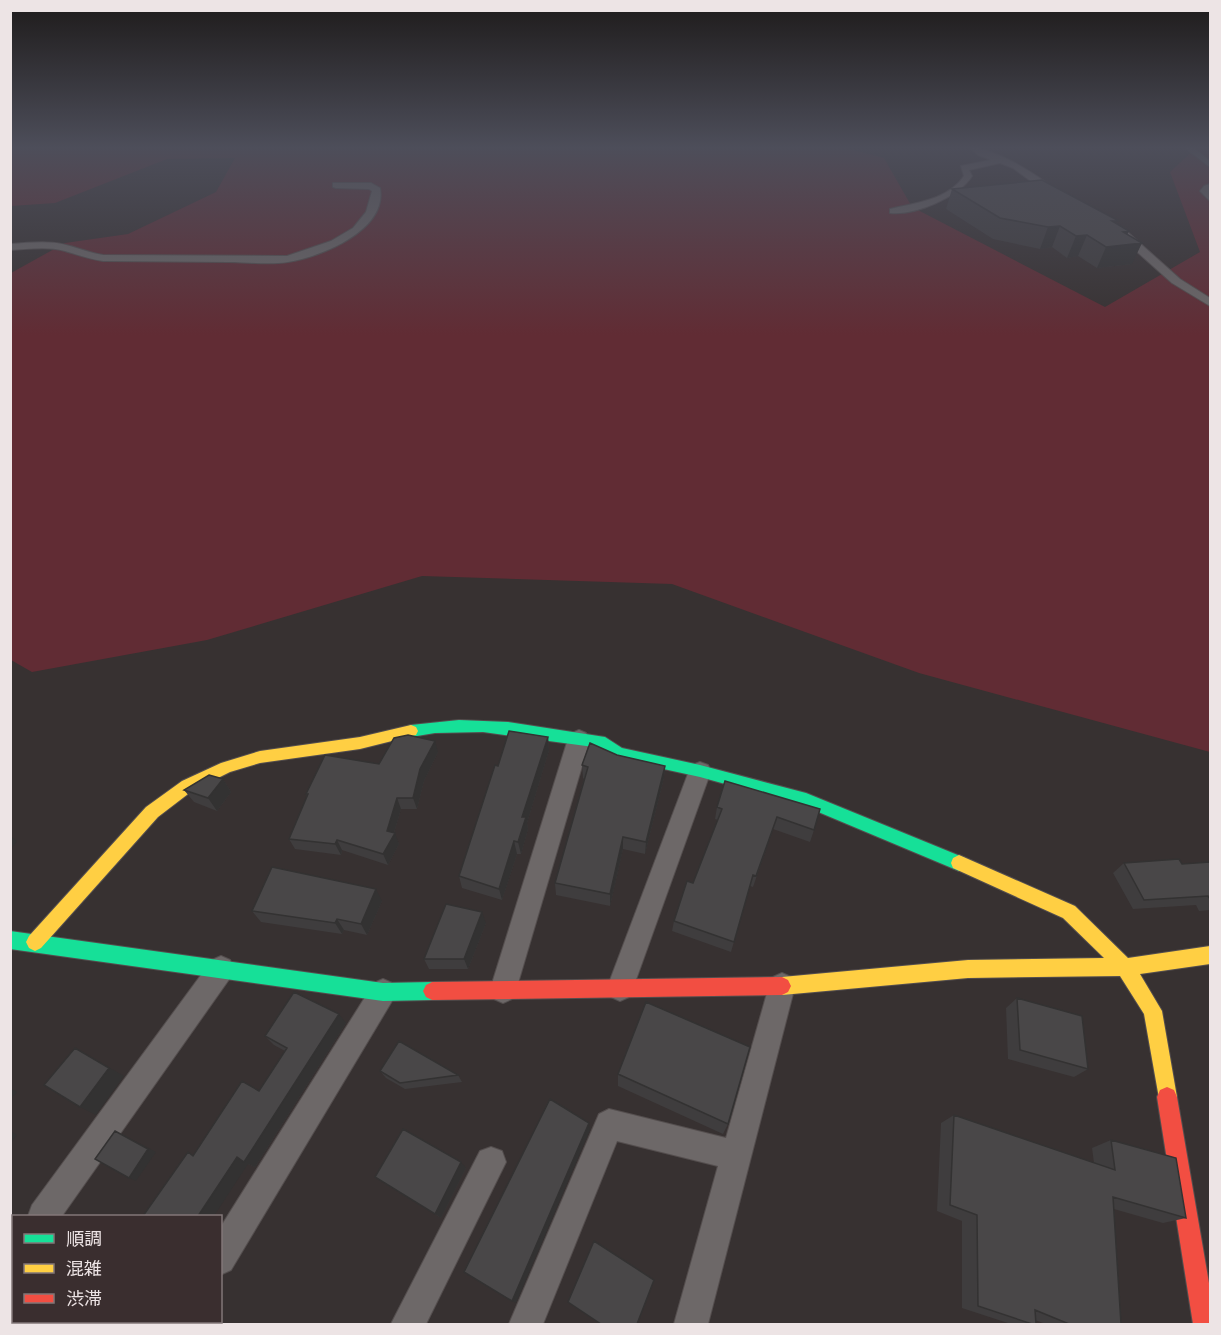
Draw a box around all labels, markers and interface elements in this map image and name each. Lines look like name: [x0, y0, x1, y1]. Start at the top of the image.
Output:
legend: [12, 1215, 222, 1323]
text: 順調: [66, 1224, 102, 1251]
text: 混雑: [66, 1254, 102, 1281]
text: 渋滞: [66, 1284, 102, 1311]

